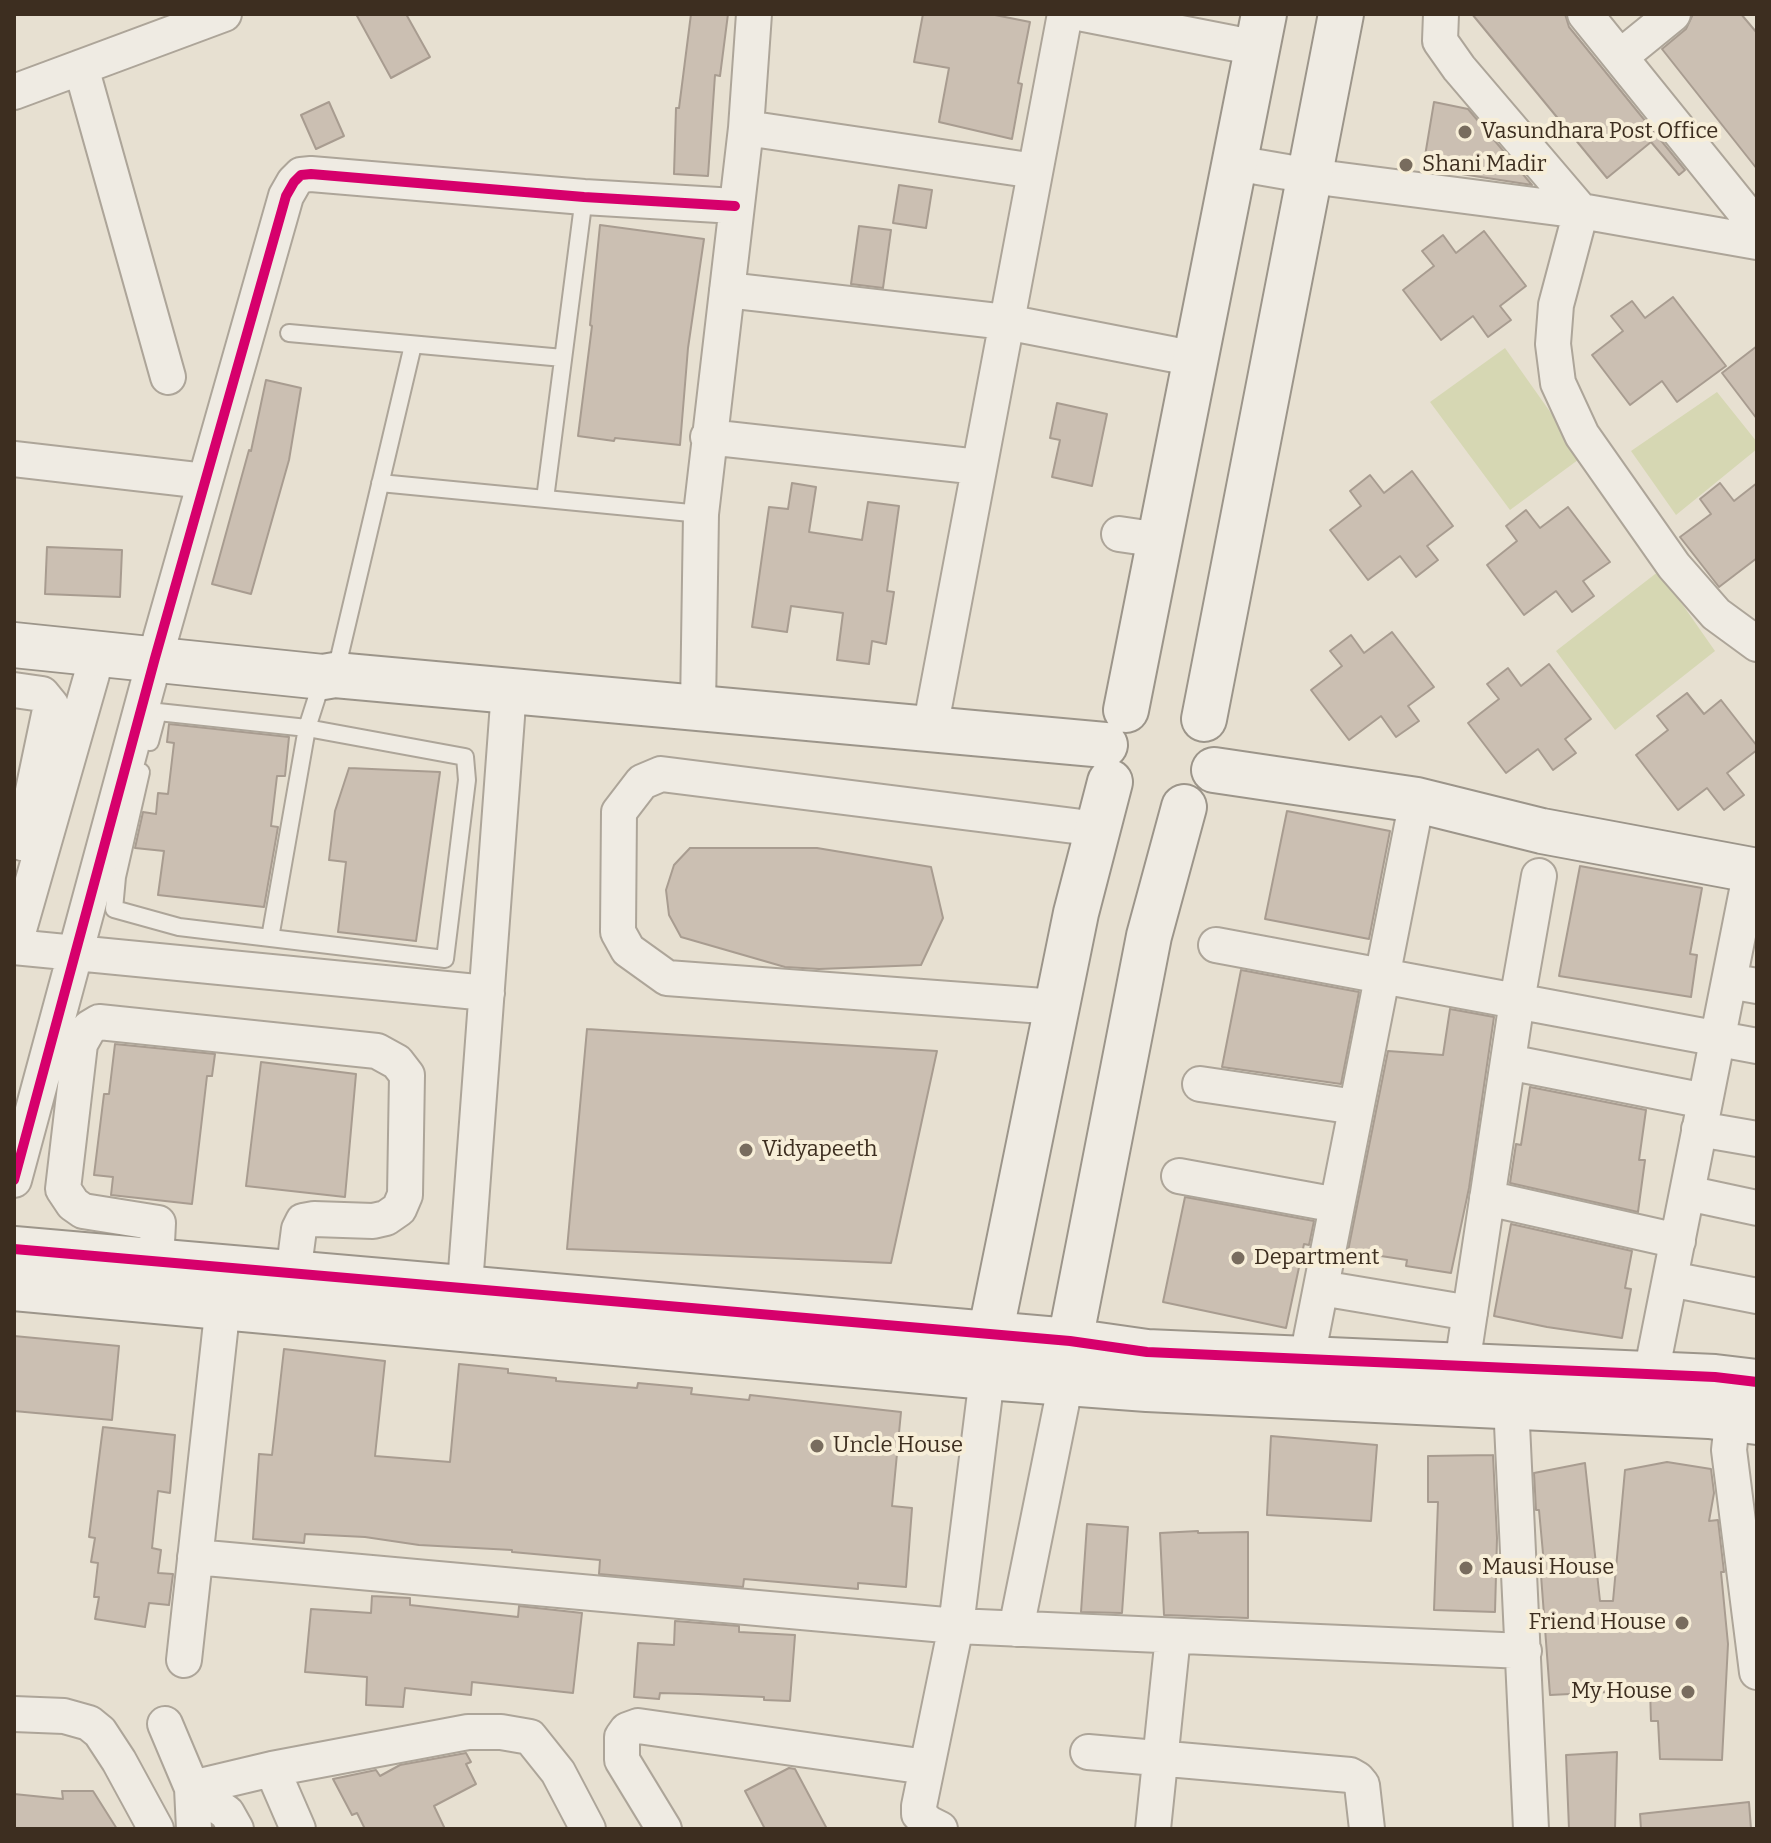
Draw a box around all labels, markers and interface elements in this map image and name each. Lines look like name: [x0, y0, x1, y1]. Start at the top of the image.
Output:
place label: Vasundhara Post Office: [1481, 119, 1718, 145]
marker: Vasundhara Post Office: [1456, 123, 1474, 141]
place label: Shani Madir: [1422, 152, 1546, 178]
marker: Shani Madir: [1397, 156, 1415, 174]
place label: Vidyapeeth: [762, 1137, 877, 1163]
marker: Vidyapeeth: [737, 1141, 755, 1159]
place label: Department: [1254, 1245, 1379, 1271]
marker: Department: [1229, 1249, 1247, 1267]
place label: Uncle House: [833, 1433, 963, 1459]
marker: Uncle House: [808, 1437, 826, 1455]
place label: Mausi House: [1482, 1555, 1614, 1581]
marker: Mausi House: [1457, 1559, 1475, 1577]
place label: Friend House: [1529, 1610, 1666, 1636]
marker: Friend House: [1673, 1614, 1691, 1632]
place label: My House: [1571, 1679, 1672, 1705]
marker: My House: [1679, 1683, 1697, 1701]

